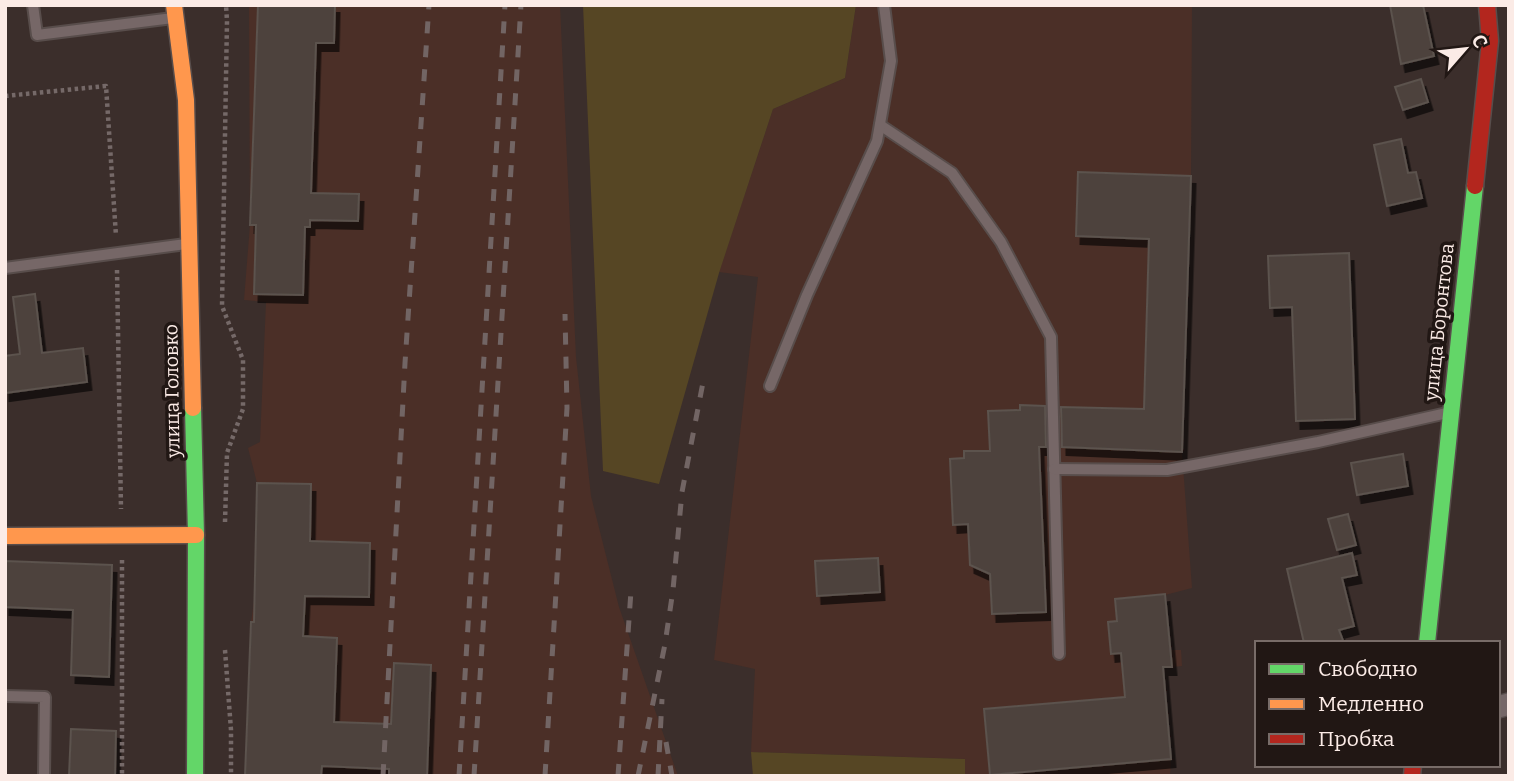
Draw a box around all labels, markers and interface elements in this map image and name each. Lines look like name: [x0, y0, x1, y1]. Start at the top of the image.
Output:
north arrow: [1430, 14, 1500, 84]
text: С: [1467, 31, 1493, 52]
street label: улица Боронтова: [1419, 241, 1459, 403]
street label: улица Головко: [159, 324, 185, 459]
legend: [1255, 641, 1500, 767]
text: Свободно: [1318, 656, 1418, 682]
text: Медленно: [1318, 691, 1424, 717]
text: Пробка: [1318, 726, 1395, 752]

